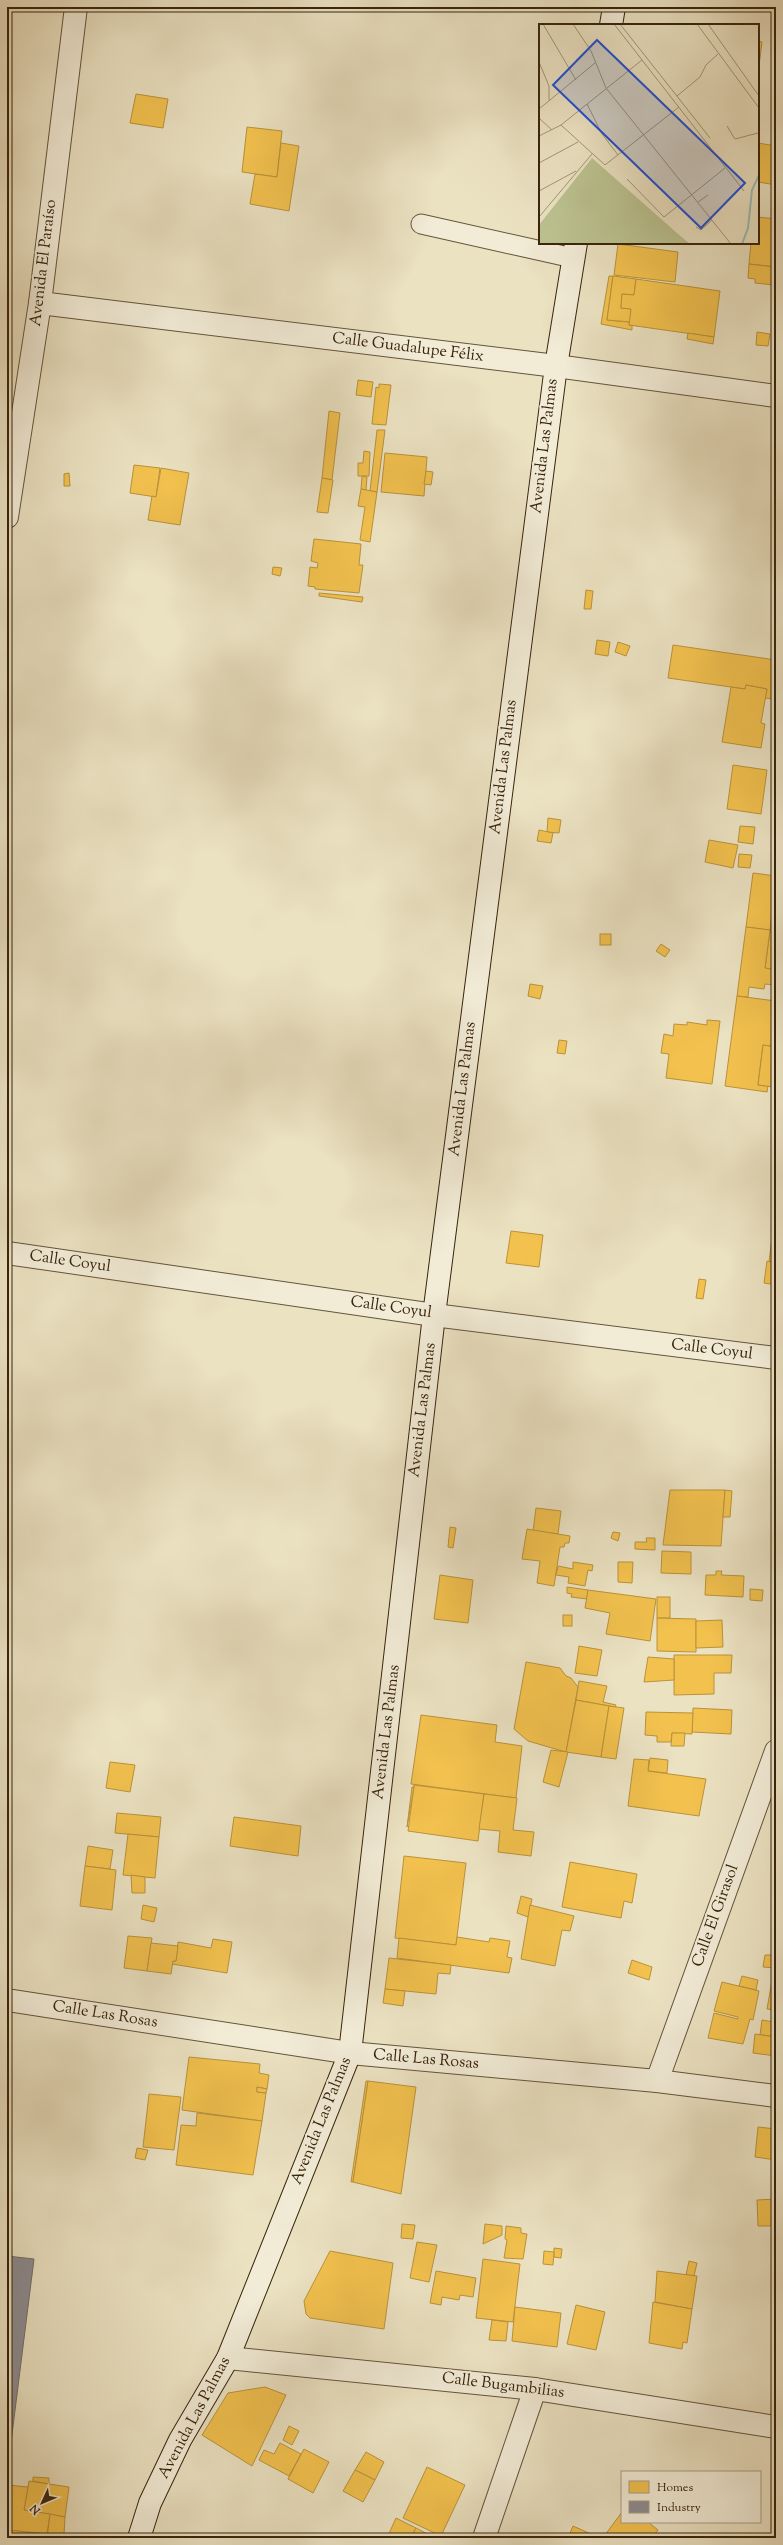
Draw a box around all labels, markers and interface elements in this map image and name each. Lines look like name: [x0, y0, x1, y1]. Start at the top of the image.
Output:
inset map: [539, 24, 759, 244]
street label: Avenida El Paraíso: [25, 198, 63, 328]
street label: Calle Guadalupe Félix: [331, 327, 485, 369]
street label: Avenida Las Palmas: [525, 377, 565, 515]
street label: Avenida Las Palmas: [484, 698, 524, 836]
street label: Avenida Las Palmas: [443, 1020, 483, 1158]
street label: Calle Coyul: [28, 1245, 113, 1279]
street label: Calle Coyul: [349, 1291, 434, 1325]
street label: Calle Coyul: [670, 1334, 755, 1366]
street label: Avenida Las Palmas: [403, 1341, 443, 1479]
street label: Avenida Las Palmas: [367, 1663, 407, 1801]
street label: Calle El Girasol: [687, 1861, 745, 1970]
street label: Calle Las Rosas: [51, 1995, 159, 2035]
street label: Calle Las Rosas: [372, 2044, 480, 2076]
street label: Avenida Las Palmas: [286, 2054, 358, 2188]
street label: Avenida Las Palmas: [153, 2353, 237, 2483]
street label: Calle Bugambilias: [440, 2367, 566, 2405]
legend: [621, 2471, 761, 2523]
text: Homes: [657, 2479, 693, 2497]
north arrow: [22, 2483, 62, 2523]
text: Industry: [657, 2499, 701, 2517]
text: N: [27, 2500, 45, 2519]

